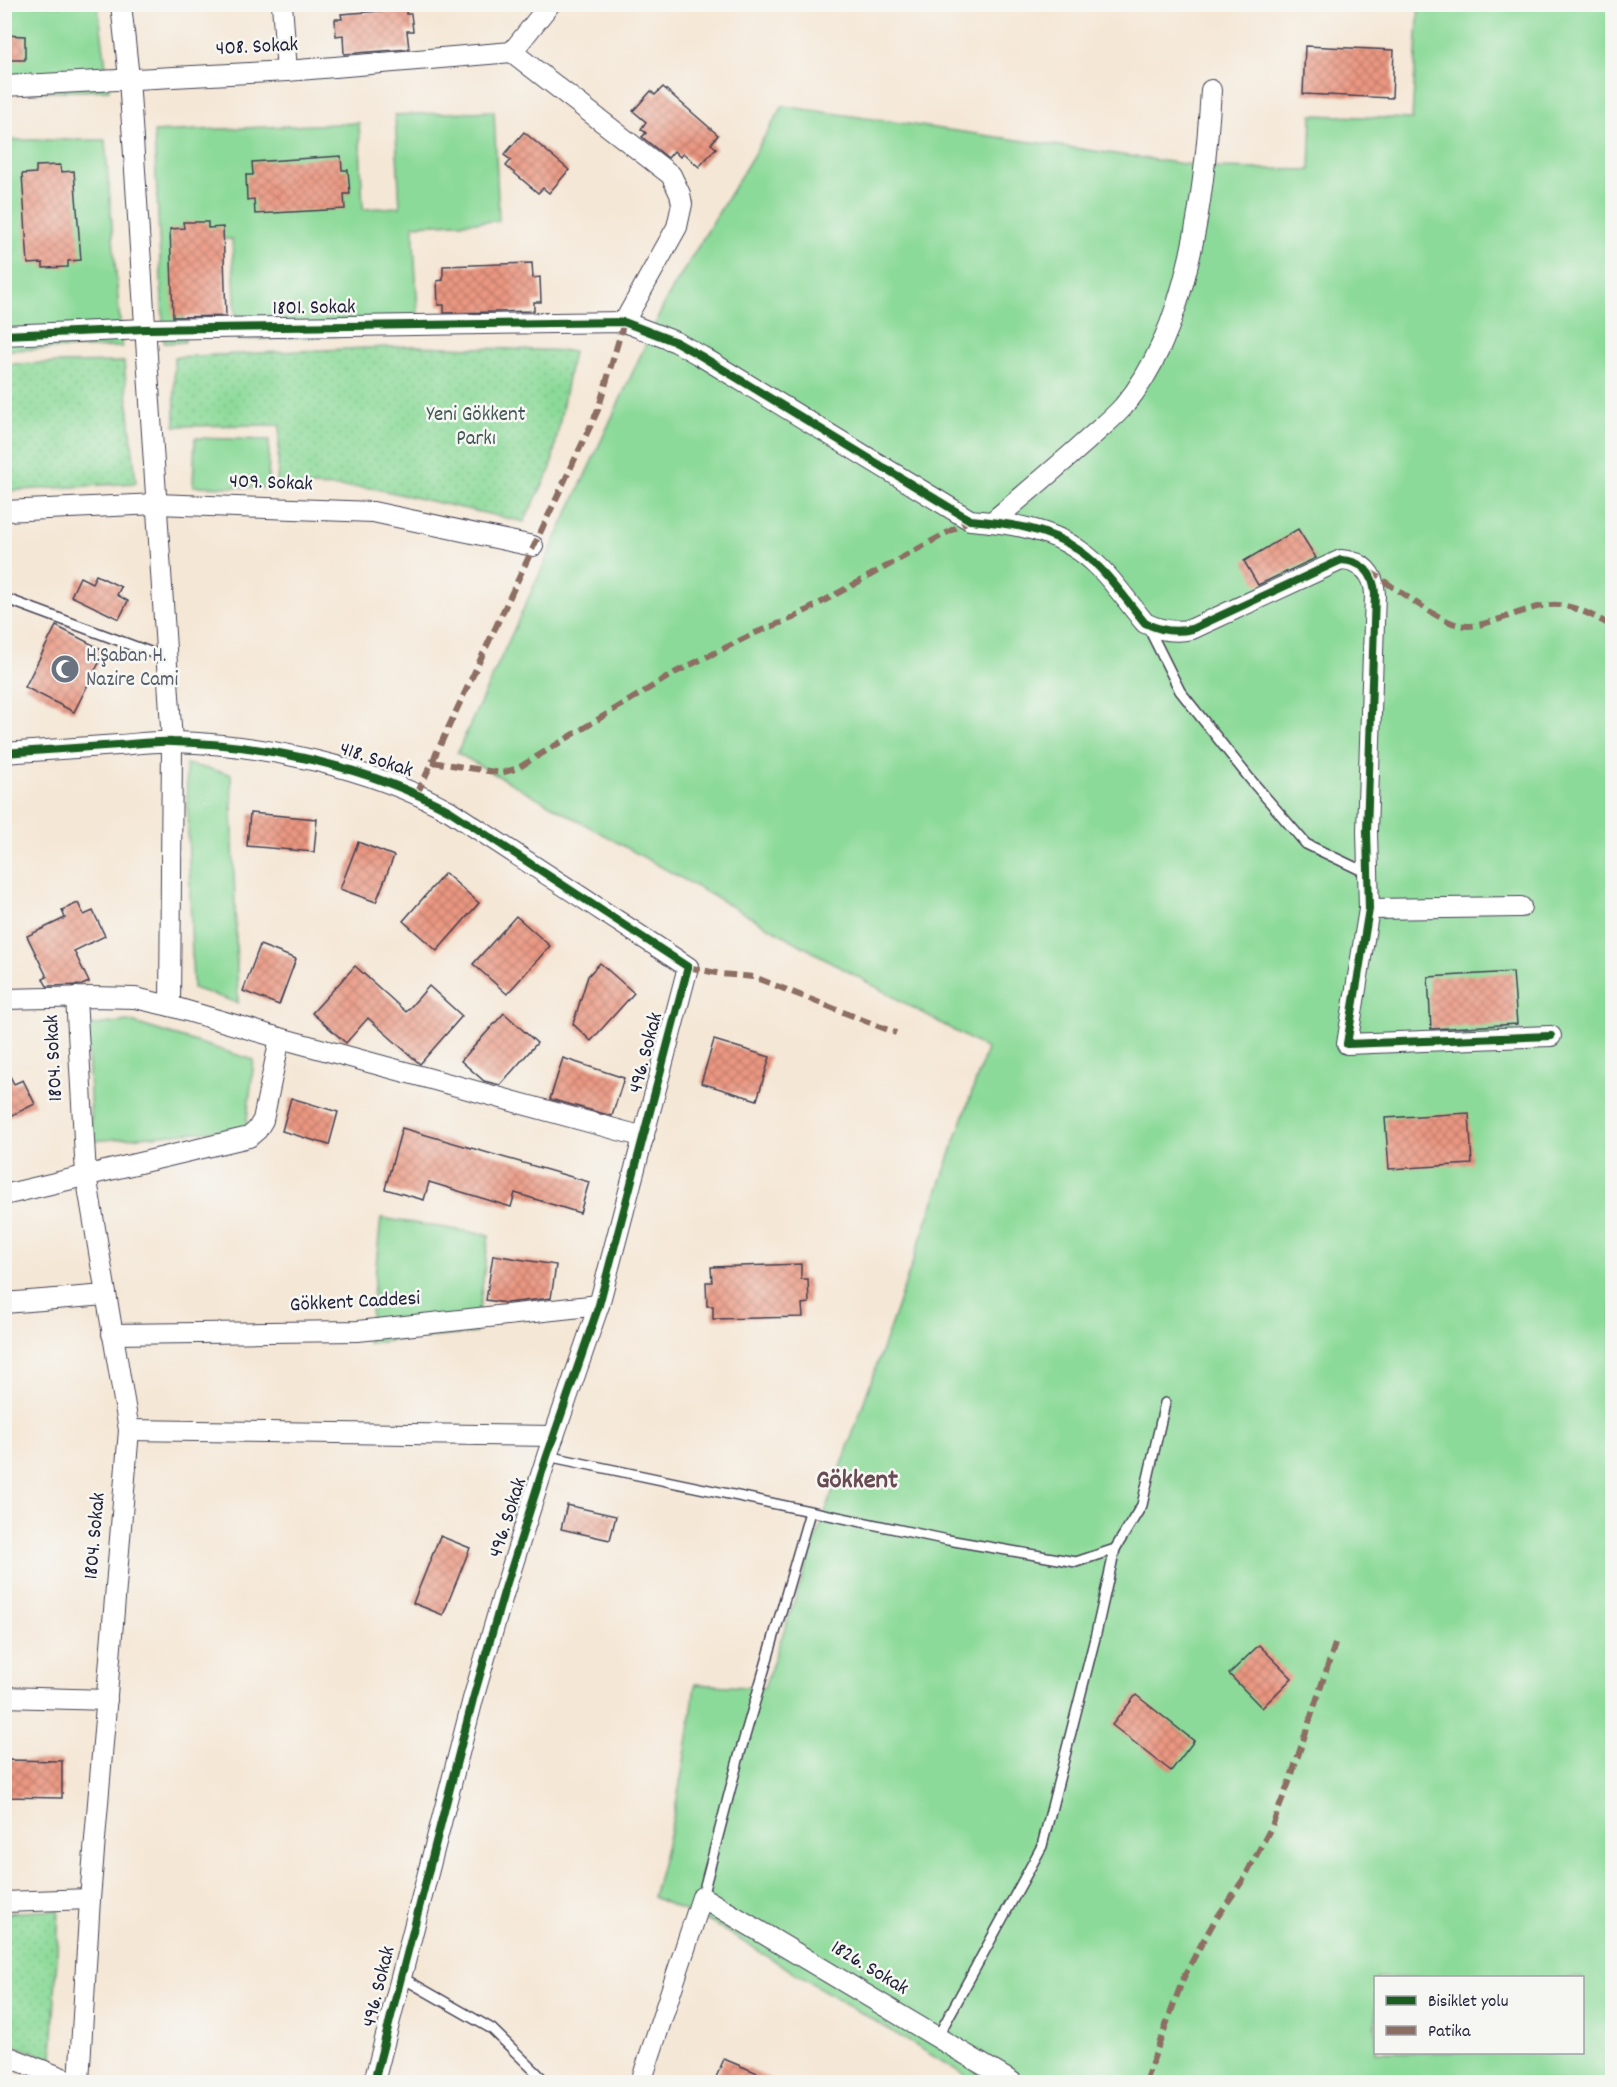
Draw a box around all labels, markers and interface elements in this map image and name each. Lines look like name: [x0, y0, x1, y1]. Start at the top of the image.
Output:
street label: 408. Sokak: [215, 31, 299, 65]
street label: 1801. Sokak: [272, 293, 356, 325]
park label: Yeni Gökkent Parkı: [426, 401, 526, 455]
street label: 409. Sokak: [229, 468, 313, 500]
place label: H.Şaban H. Nazire Cami: [86, 642, 179, 696]
mosque icon: H.Şaban H. Nazire Cami: [49, 653, 81, 685]
street label: 418. Sokak: [335, 735, 417, 787]
street label: 496. Sokak: [622, 1009, 672, 1097]
street label: 1804. Sokak: [38, 1014, 72, 1102]
street label: Gökkent Caddesi: [289, 1285, 421, 1321]
district label: Gökkent: [816, 1462, 898, 1501]
street label: 496. Sokak: [482, 1474, 536, 1562]
street label: 1804. Sokak: [77, 1491, 115, 1581]
street label: 1826. Sokak: [824, 1934, 914, 2004]
street label: 496. Sokak: [355, 1943, 405, 2031]
legend: [1374, 1976, 1584, 2054]
text: Bisiklet yolu: [1428, 1990, 1508, 2015]
text: Patika: [1428, 2020, 1471, 2045]

